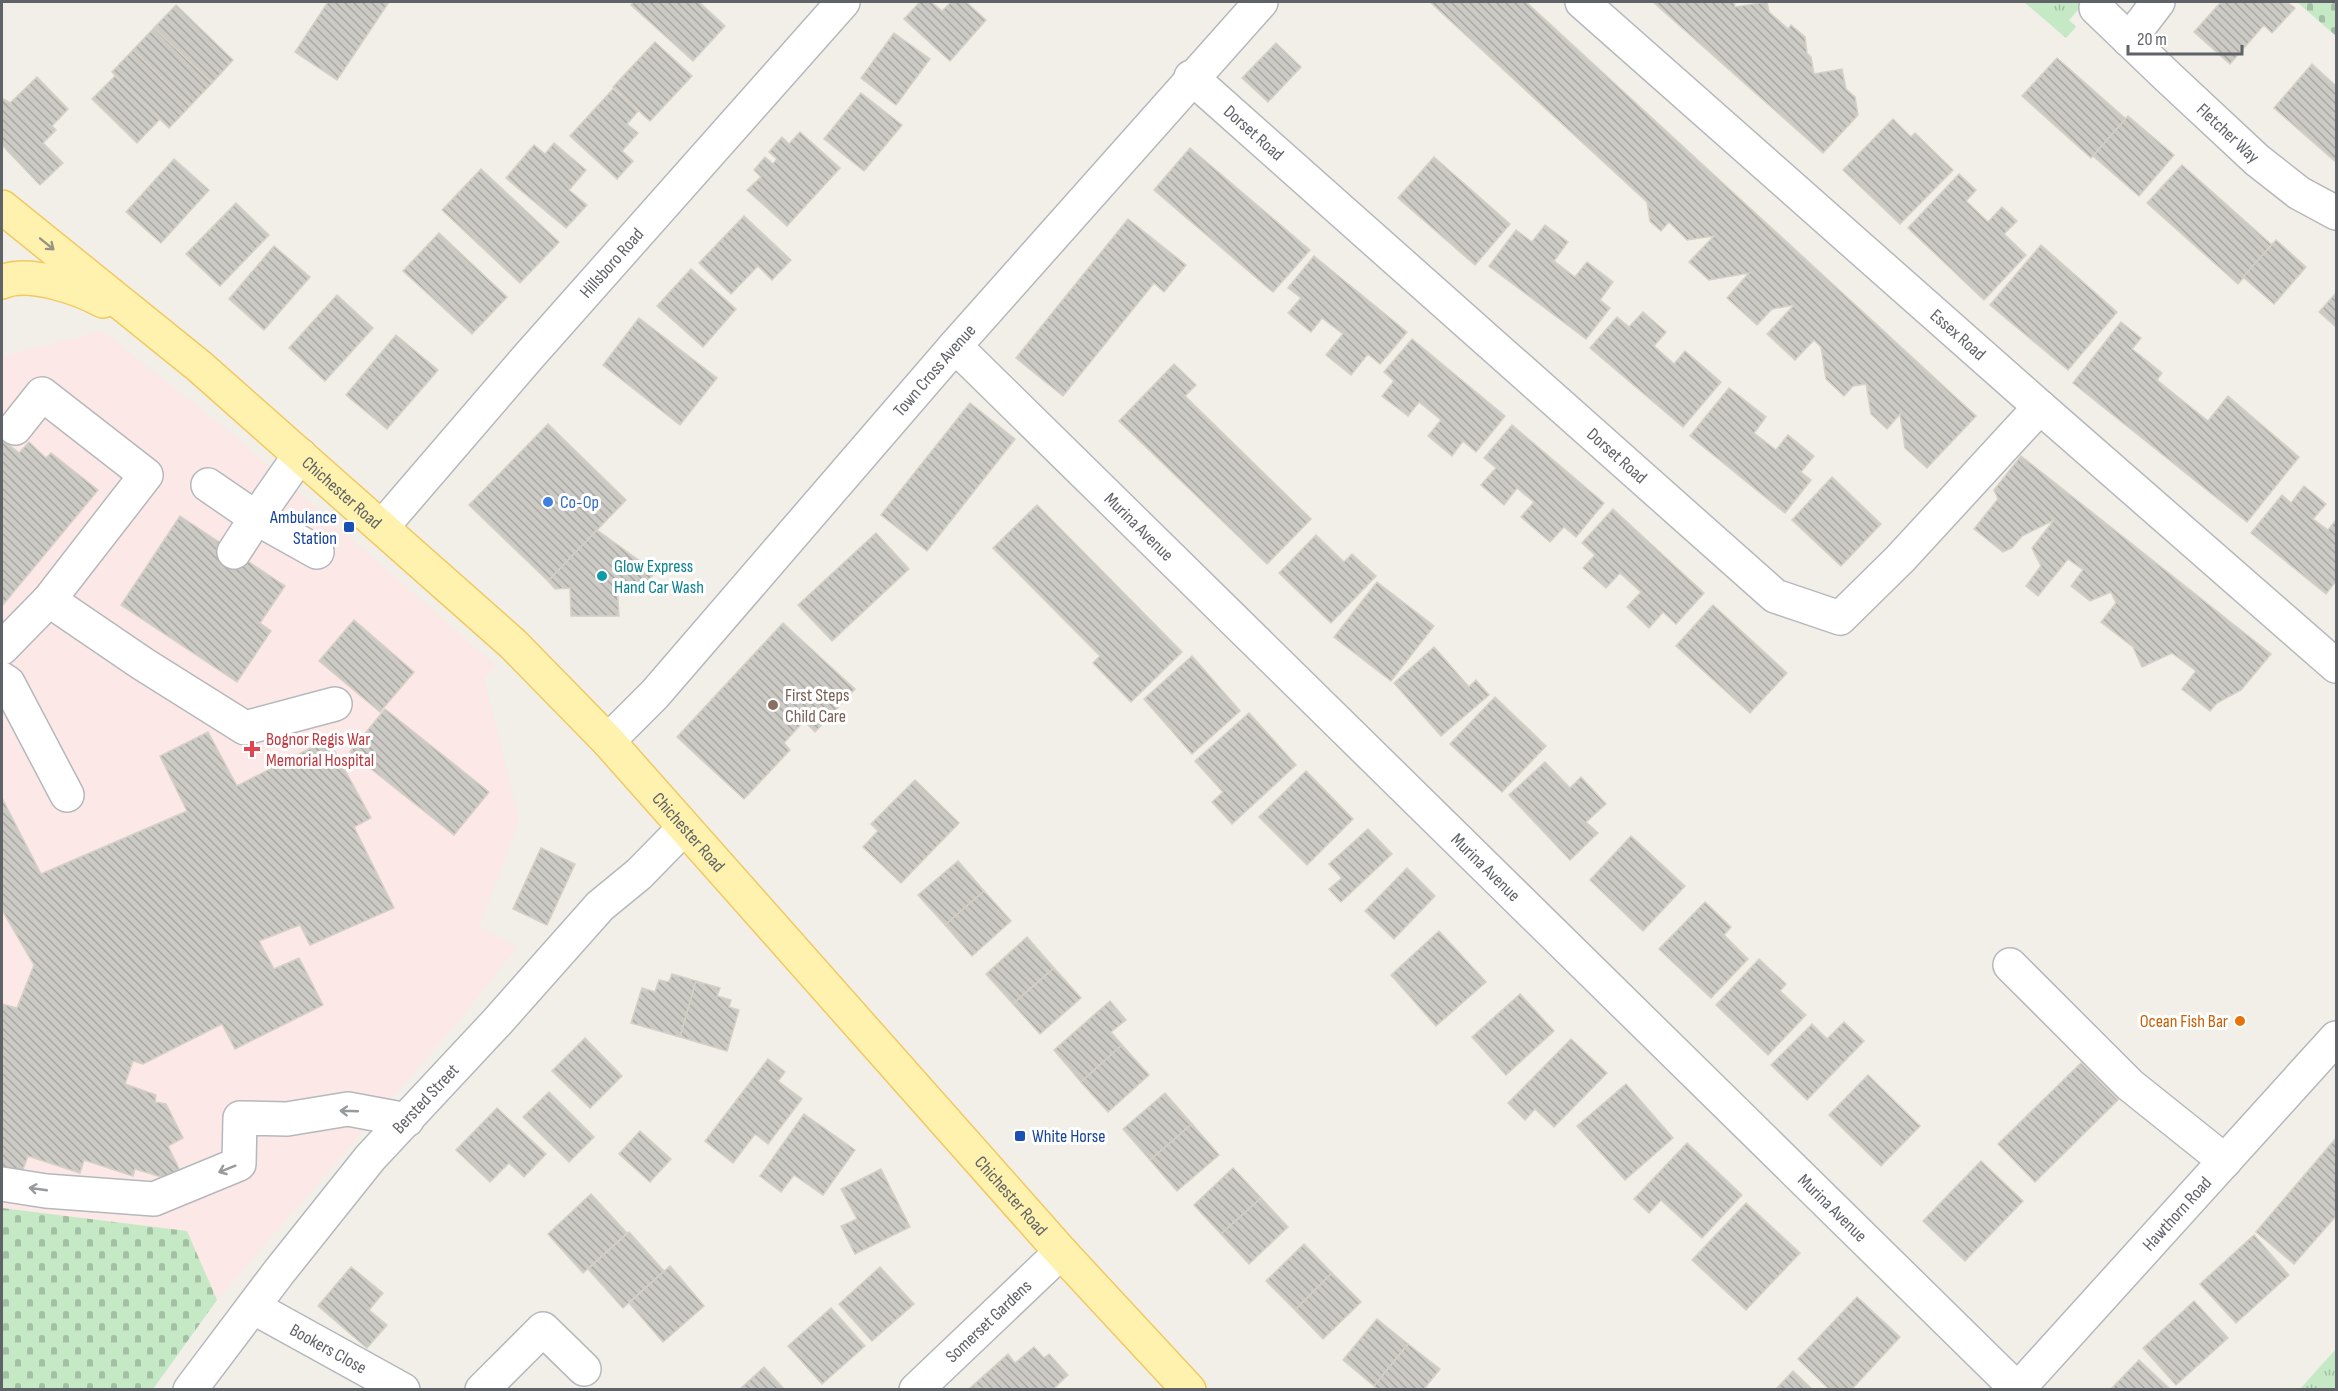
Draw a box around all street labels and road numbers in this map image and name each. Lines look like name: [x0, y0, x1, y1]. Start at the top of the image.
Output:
street label: Fletcher Way: [2192, 99, 2264, 167]
street label: Dorset Road: [1219, 101, 1288, 165]
street label: Hillsboro Road: [575, 224, 648, 302]
street label: Essex Road: [1926, 305, 1990, 365]
street label: Town Cross Avenue: [889, 320, 980, 421]
street label: Dorset Road: [1583, 423, 1651, 488]
street label: Chichester Road: [298, 452, 386, 533]
street label: Murina Avenue: [1100, 488, 1178, 565]
street label: Chichester Road: [648, 788, 729, 876]
street label: Murina Avenue: [1447, 829, 1525, 906]
street label: Bersted Street: [388, 1059, 463, 1138]
street label: Chichester Road: [970, 1152, 1052, 1240]
street label: Murina Avenue: [1794, 1169, 1871, 1246]
street label: Hawthorn Road: [2138, 1172, 2216, 1255]
street label: Somerset Gardens: [941, 1275, 1036, 1367]
street label: Bookers Close: [286, 1319, 370, 1378]

